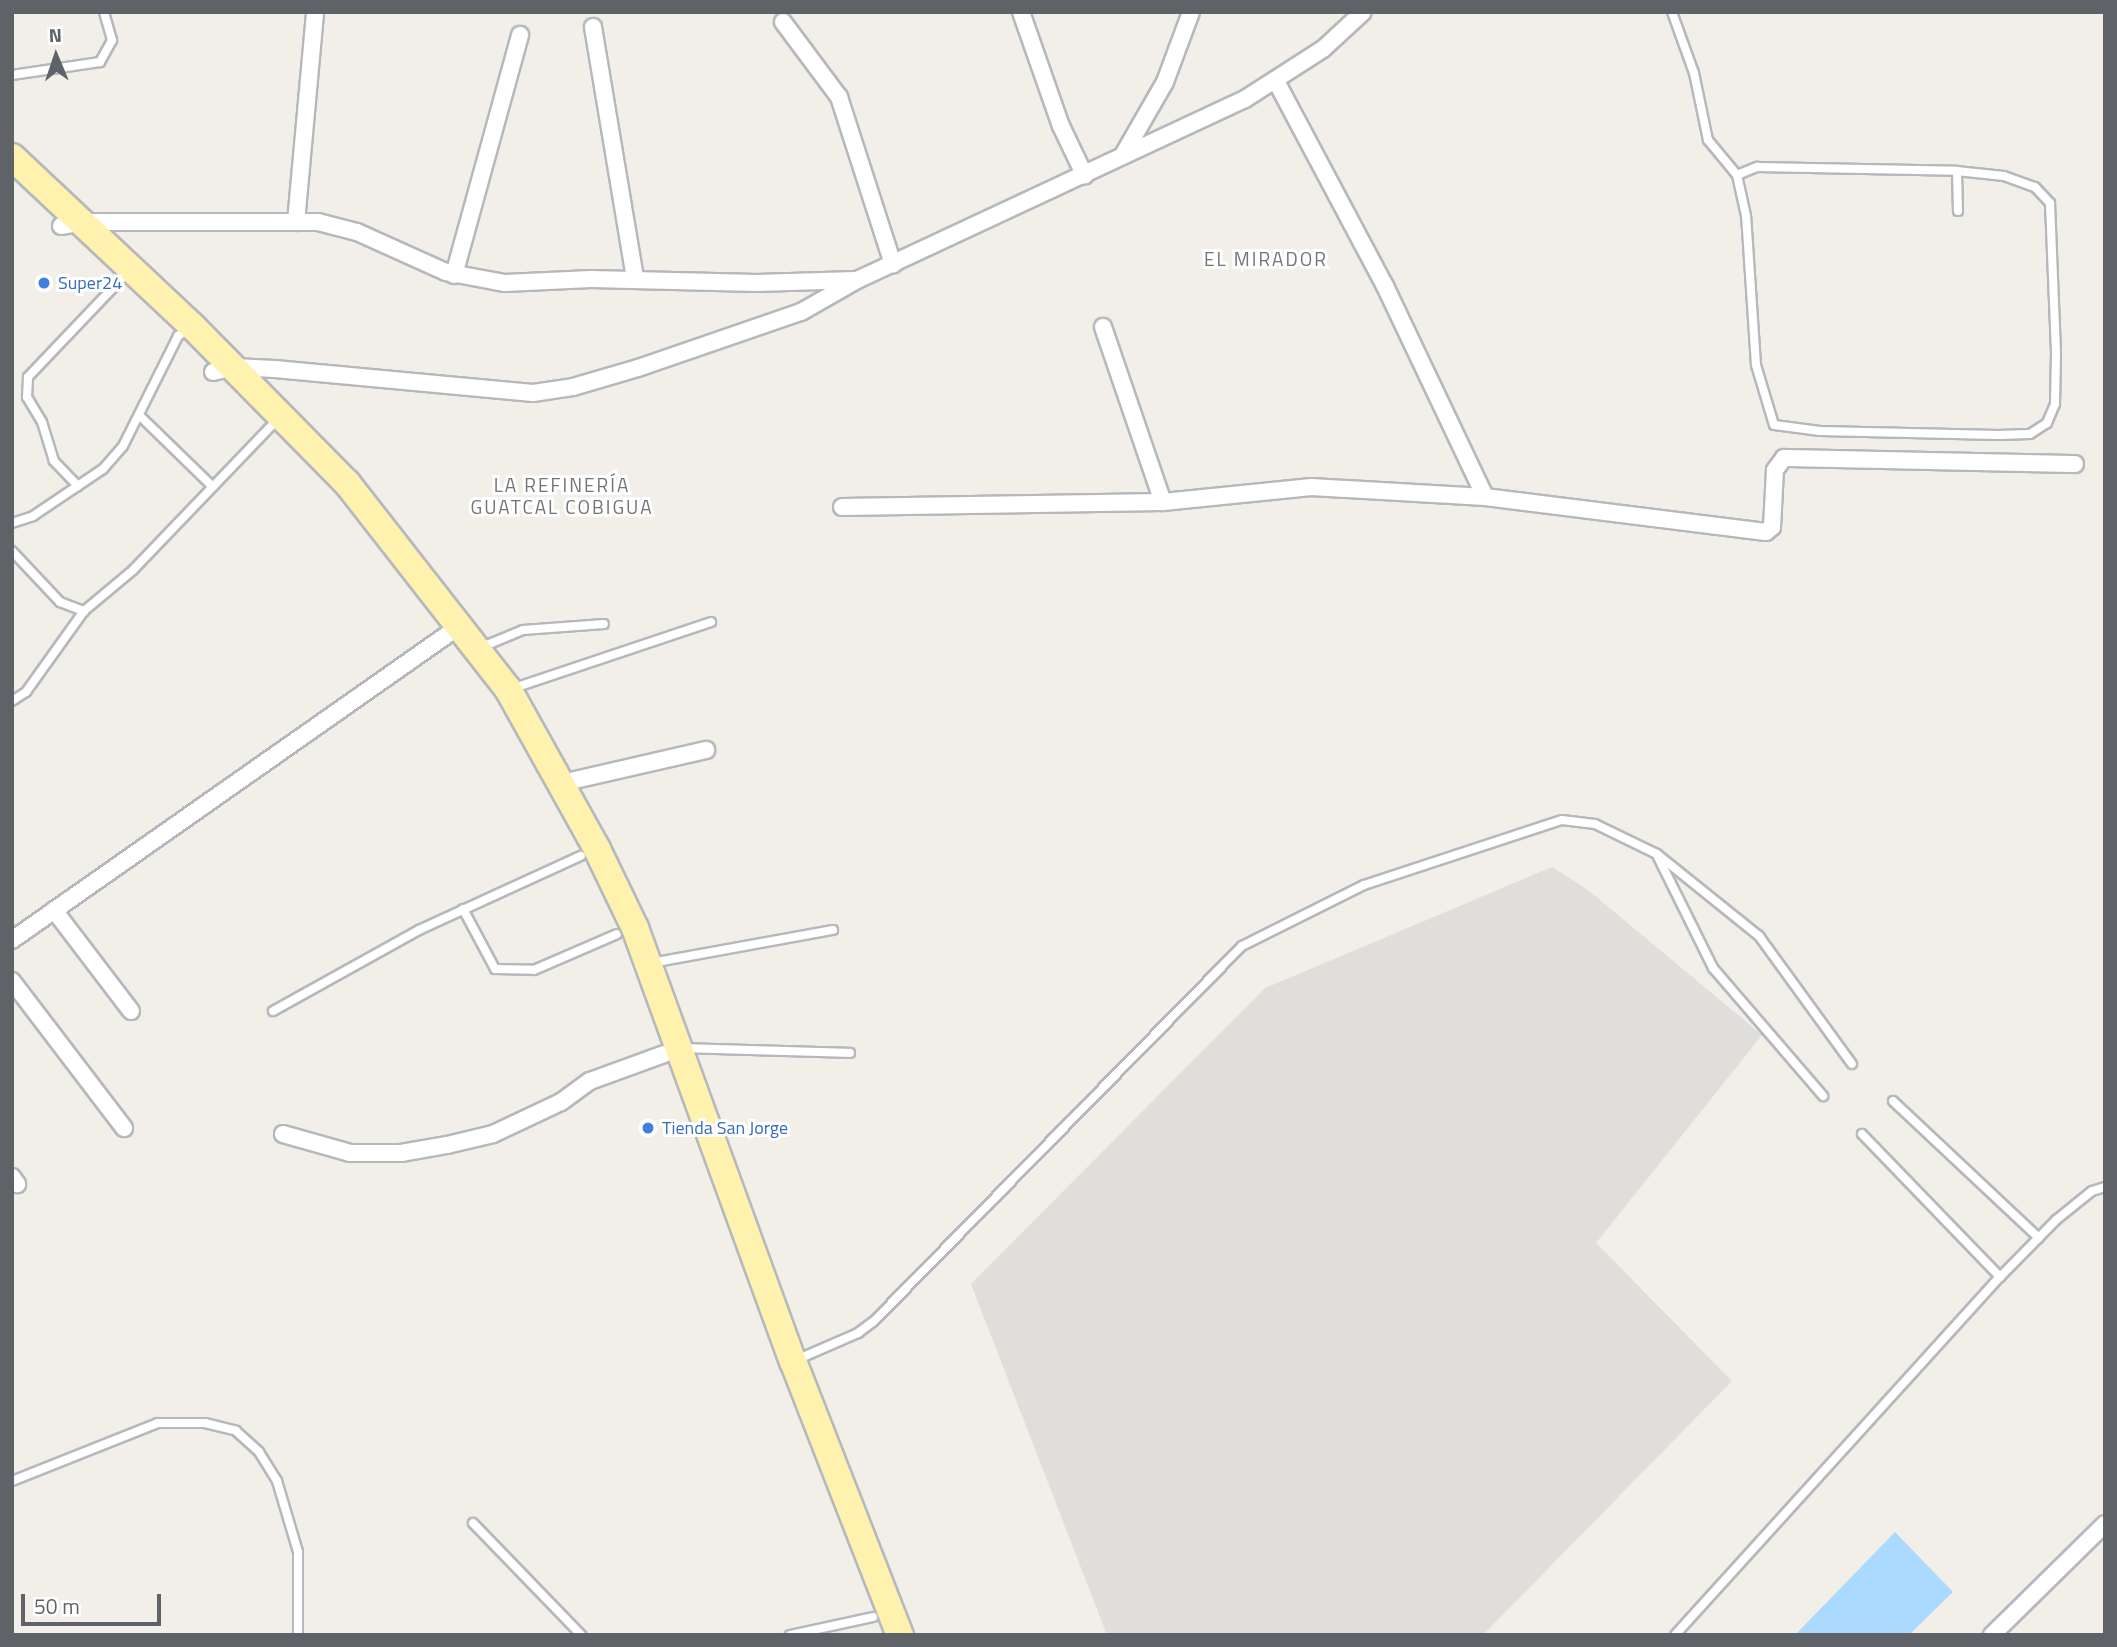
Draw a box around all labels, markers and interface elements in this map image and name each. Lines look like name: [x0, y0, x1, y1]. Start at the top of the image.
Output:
text: N: [48, 20, 62, 49]
north arrow: [21, 21, 91, 91]
district label: EL MIRADOR: [1205, 248, 1327, 270]
place label: Super24: [58, 272, 122, 294]
marker: Super24: [36, 275, 52, 291]
district label: LA REFINERÍA GUATCAL COBIGUA: [472, 474, 652, 518]
place label: Tienda San Jorge: [662, 1117, 788, 1139]
marker: Tienda San Jorge: [640, 1120, 656, 1136]
scale bar: [24, 1580, 164, 1624]
text: 50 m: [34, 1590, 80, 1622]

